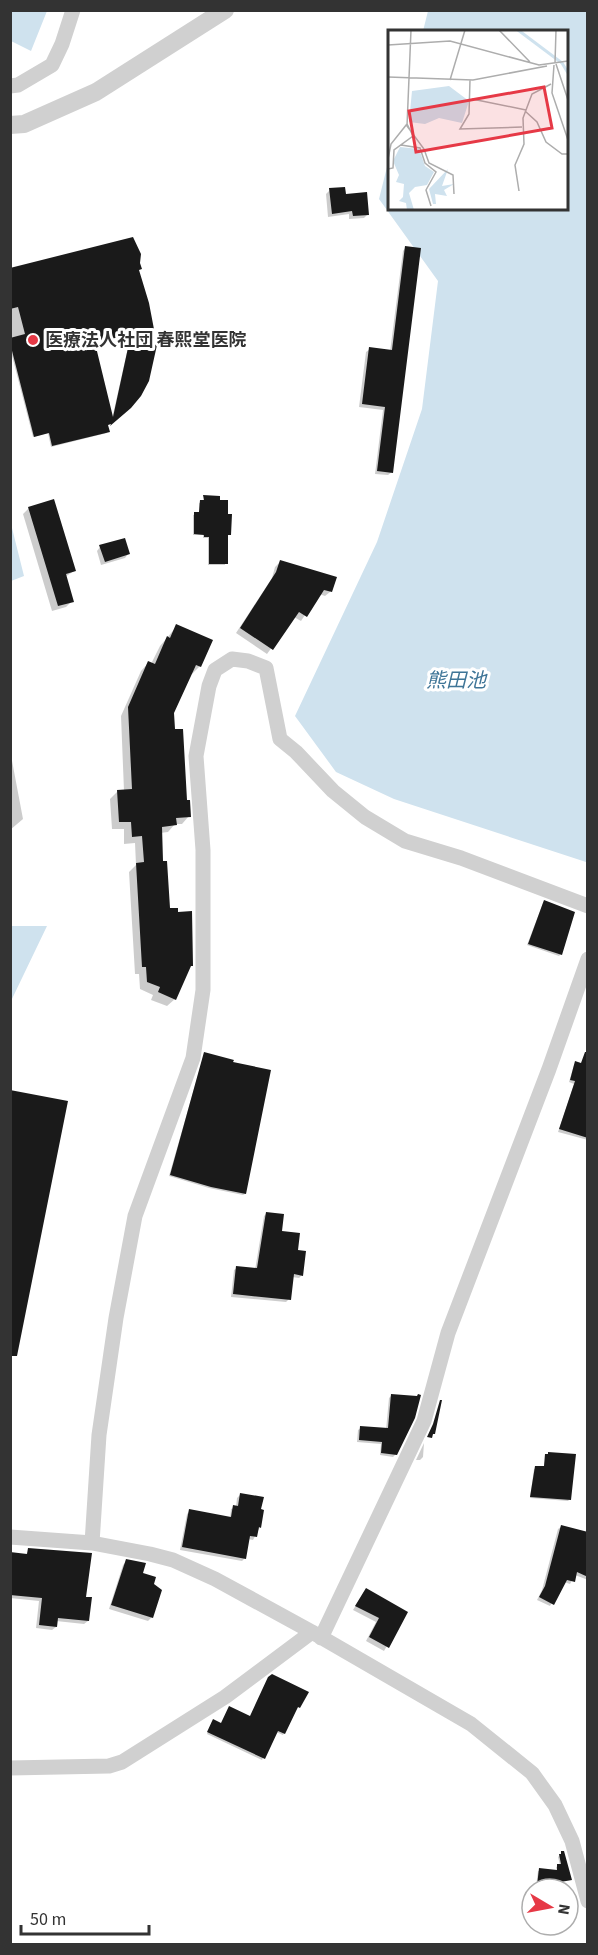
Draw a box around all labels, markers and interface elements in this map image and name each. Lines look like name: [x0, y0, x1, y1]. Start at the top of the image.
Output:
inset map: [388, 30, 568, 210]
place label: 医療法人社団 春熙堂医院: [45, 328, 247, 353]
marker: 医療法人社団 春熙堂医院: [26, 333, 40, 347]
water label: 熊田池: [426, 667, 488, 695]
north arrow: [520, 1877, 580, 1937]
scale bar: [21, 1898, 148, 1936]
text: N: [552, 1902, 576, 1917]
text: 50 m: [30, 1907, 66, 1932]

